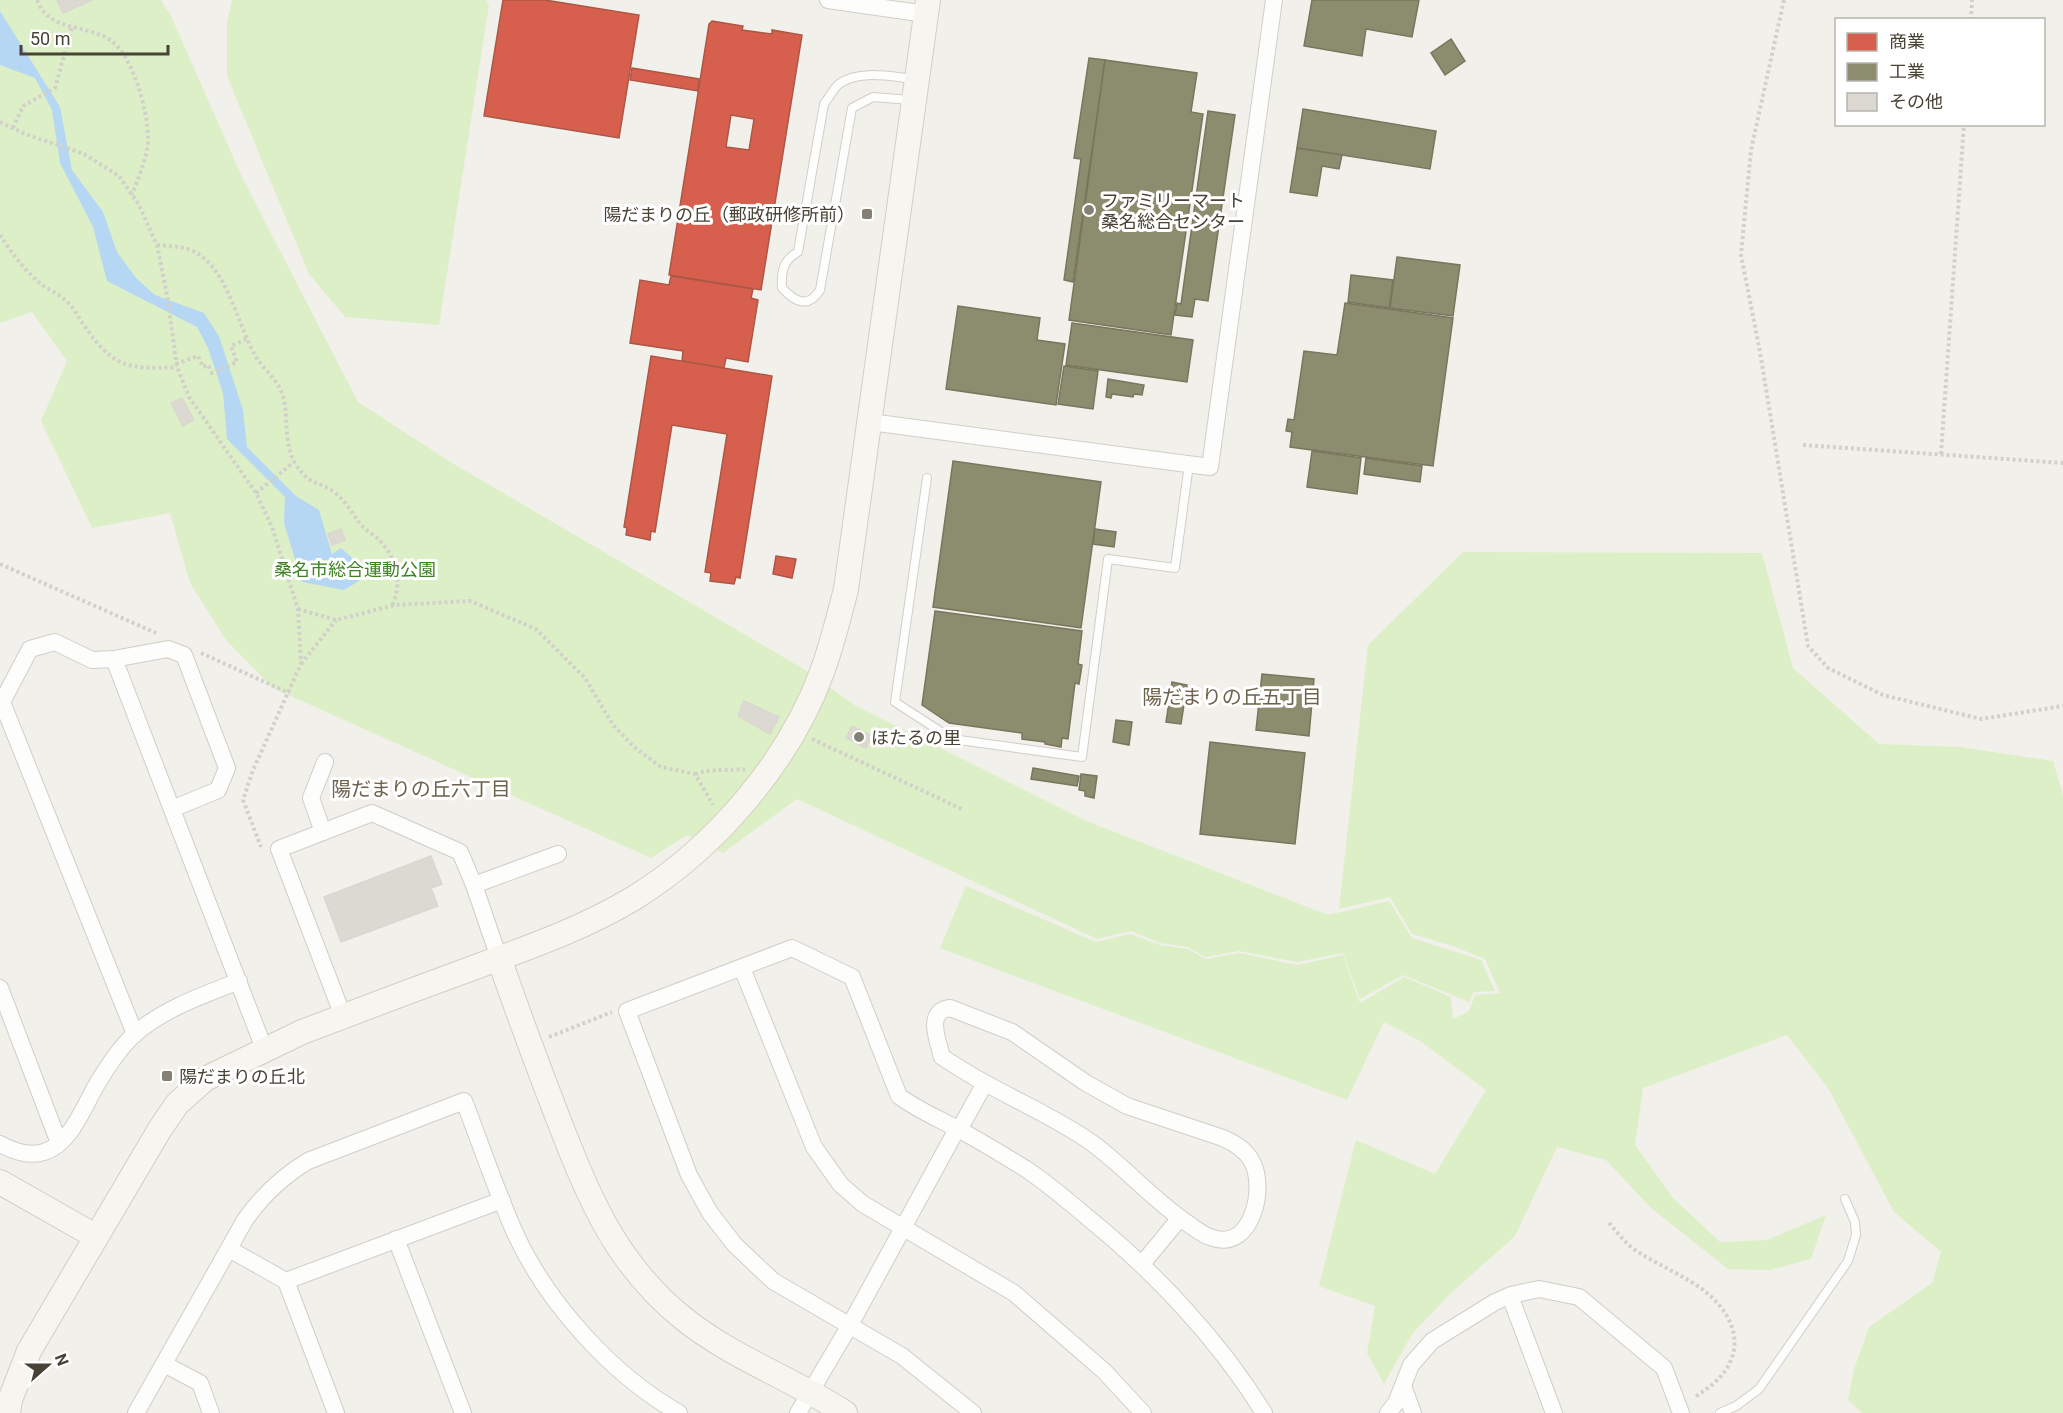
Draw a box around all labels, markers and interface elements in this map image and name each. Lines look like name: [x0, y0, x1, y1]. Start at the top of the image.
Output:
scale bar: [21, 18, 168, 56]
legend: [1835, 18, 2045, 126]
text: 50 m: [30, 28, 70, 49]
text: 商業: [1889, 31, 1925, 52]
text: 工業: [1889, 61, 1925, 82]
text: その他: [1889, 91, 1943, 112]
place label: ファミリーマート 桑名総合センター: [1101, 190, 1245, 232]
marker: ファミリーマート 桑名総合センター: [1082, 203, 1096, 217]
place label: 陽だまりの丘（郵政研修所前）: [603, 204, 855, 225]
marker: 陽だまりの丘（郵政研修所前）: [860, 207, 874, 221]
park label: 桑名市総合運動公園: [274, 559, 436, 580]
district label: 陽だまりの丘五丁目: [1142, 685, 1322, 709]
place label: ほたるの里: [871, 727, 961, 748]
marker: ほたるの里: [852, 730, 866, 744]
district label: 陽だまりの丘六丁目: [331, 777, 511, 801]
place label: 陽だまりの丘北: [179, 1066, 305, 1087]
marker: 陽だまりの丘北: [160, 1069, 174, 1083]
north arrow: [18, 1335, 78, 1395]
text: N: [51, 1351, 72, 1368]

